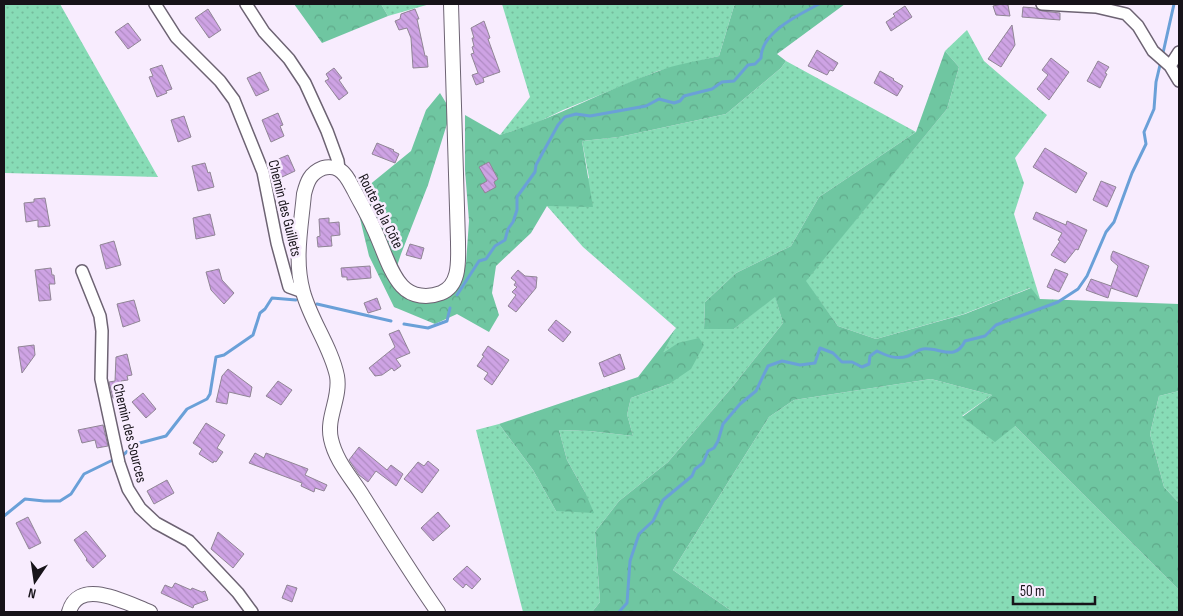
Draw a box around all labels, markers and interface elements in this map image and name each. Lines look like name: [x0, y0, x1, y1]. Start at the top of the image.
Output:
street label: Chemin des Guillets: [263, 158, 306, 258]
street label: Route de la Côte: [354, 171, 408, 252]
street label: Chemin des Sources: [108, 382, 151, 485]
north arrow: [10, 556, 60, 606]
scale bar: [1013, 574, 1096, 606]
text: 50 m: [1020, 582, 1045, 601]
text: N: [27, 584, 38, 602]

